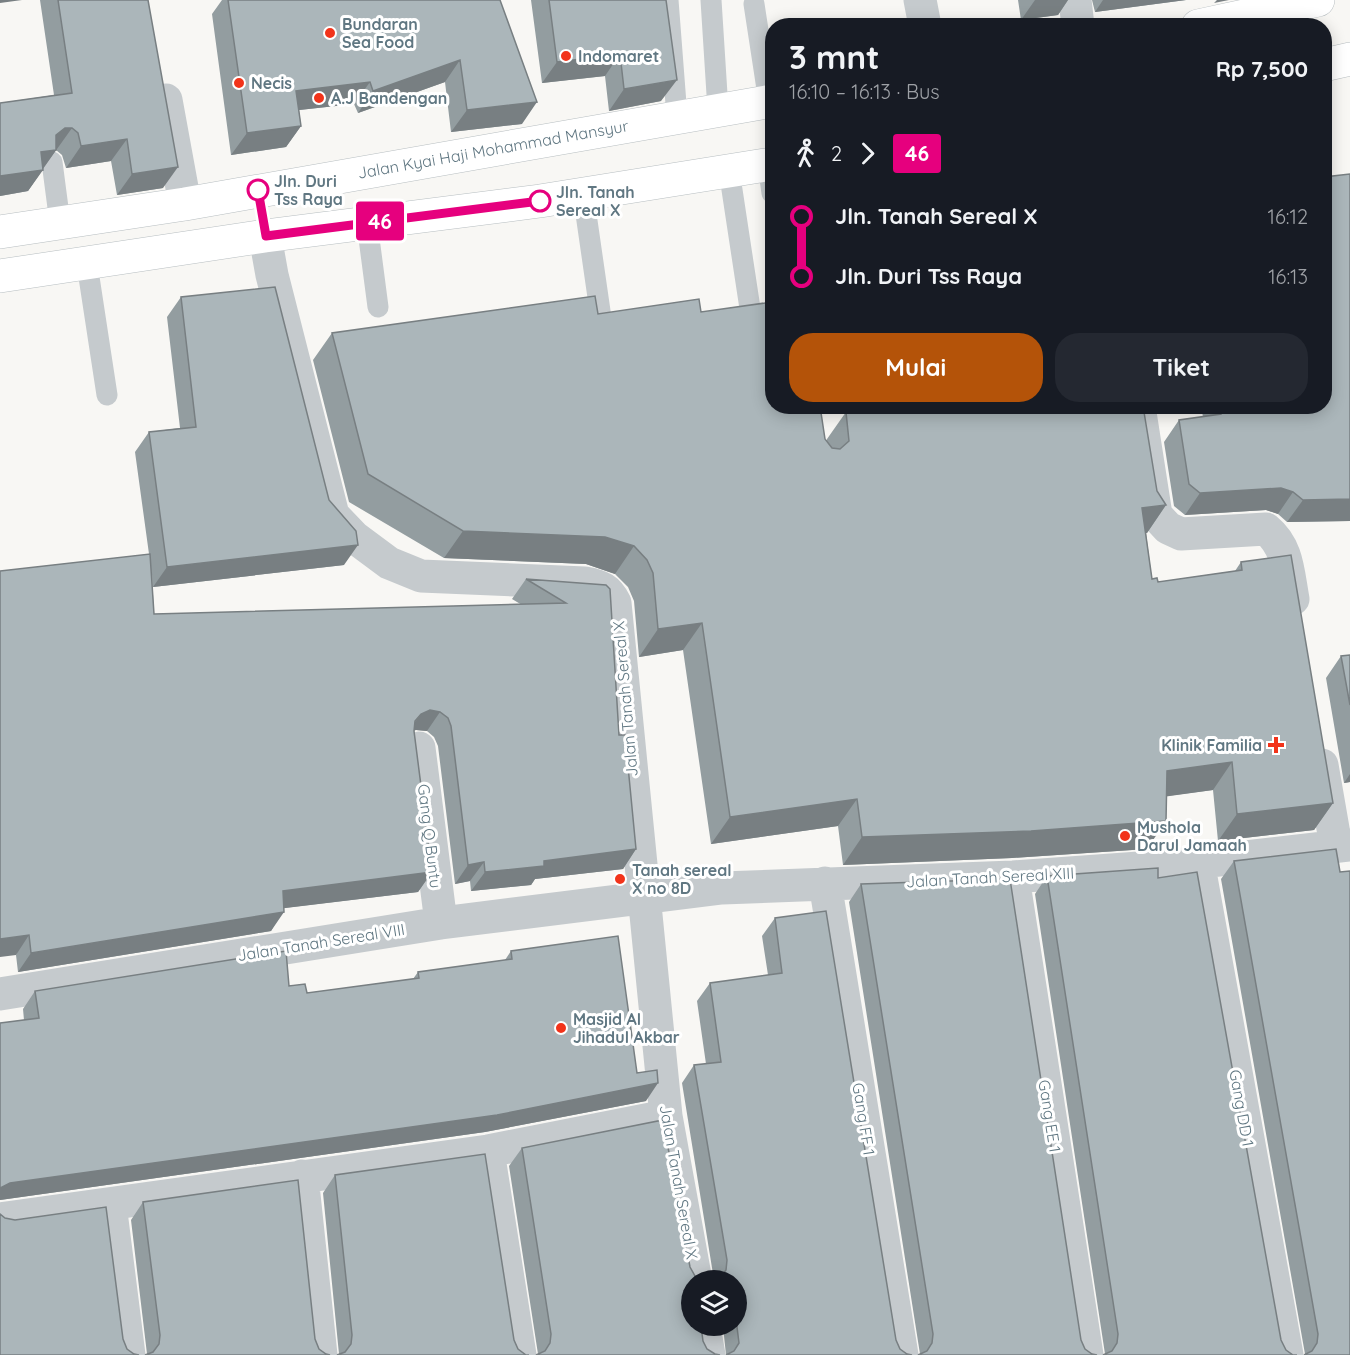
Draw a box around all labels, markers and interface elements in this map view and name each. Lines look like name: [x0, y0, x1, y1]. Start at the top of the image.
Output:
place label: Bundaran Sea Food: [342, 14, 418, 52]
marker: Bundaran Sea Food: [323, 26, 337, 40]
text: 3 mnt: [789, 36, 880, 77]
place label: Indomaret: [578, 46, 659, 66]
marker: Indomaret: [559, 49, 573, 63]
text: Rp 7,500: [1216, 55, 1308, 83]
place label: Necis: [251, 73, 292, 93]
marker: Necis: [232, 76, 246, 90]
text: 16:10 – 16:13 · Bus: [789, 79, 940, 104]
place label: A.J Bandengan: [331, 88, 447, 108]
marker: A.J Bandengan: [312, 91, 326, 105]
street label: Jalan Kyai Haji Mohammad Mansyur: [356, 115, 630, 183]
icon: walk: [789, 137, 822, 170]
icon: forward: [851, 137, 884, 170]
text: 46: [905, 140, 929, 166]
text: 2: [831, 141, 842, 166]
place label: Jln. Duri Tss Raya: [274, 171, 343, 209]
marker: Jln. Duri Tss Raya: [247, 179, 269, 201]
place label: Jln. Tanah Sereal X: [556, 182, 635, 220]
marker: Jln. Tanah Sereal X: [529, 190, 551, 212]
line badge: 46: [353, 202, 407, 240]
text: Jln. Tanah Sereal X: [835, 202, 1038, 230]
text: 16:12: [1268, 204, 1308, 229]
text: 46: [368, 208, 392, 234]
text: Jln. Duri Tss Raya: [835, 262, 1022, 290]
text: 16:13: [1268, 264, 1308, 289]
button: Mulai: [789, 333, 1043, 402]
button: Tiket: [1055, 333, 1308, 402]
street label: Jalan Tanah Sereal X: [608, 620, 642, 778]
place label: Klinik Familia: [1161, 735, 1262, 755]
marker: Klinik Familia: [1267, 736, 1285, 754]
street label: Gang Q Buntu: [414, 783, 446, 889]
place label: Mushola Darul Jamaah: [1137, 817, 1247, 855]
marker: Mushola Darul Jamaah: [1118, 829, 1132, 843]
place label: Tanah sereal X no 8D: [632, 860, 732, 898]
street label: Jalan Tanah Sereal XIII: [905, 863, 1075, 891]
marker: Tanah sereal X no 8D: [613, 872, 627, 886]
street label: Jalan Tanah Sereal VIII: [236, 919, 406, 965]
place label: Masjid Al Jihadul Akbar: [573, 1009, 680, 1047]
marker: Masjid Al Jihadul Akbar: [554, 1021, 568, 1035]
street label: Gang DD 1: [1225, 1068, 1259, 1148]
street label: Gang EE 1: [1034, 1078, 1066, 1154]
street label: Gang FF 1: [848, 1081, 880, 1157]
street label: Jalan Tanah Sereal X: [656, 1103, 702, 1261]
map controls: [681, 1270, 747, 1336]
button: layers: [681, 1270, 747, 1336]

